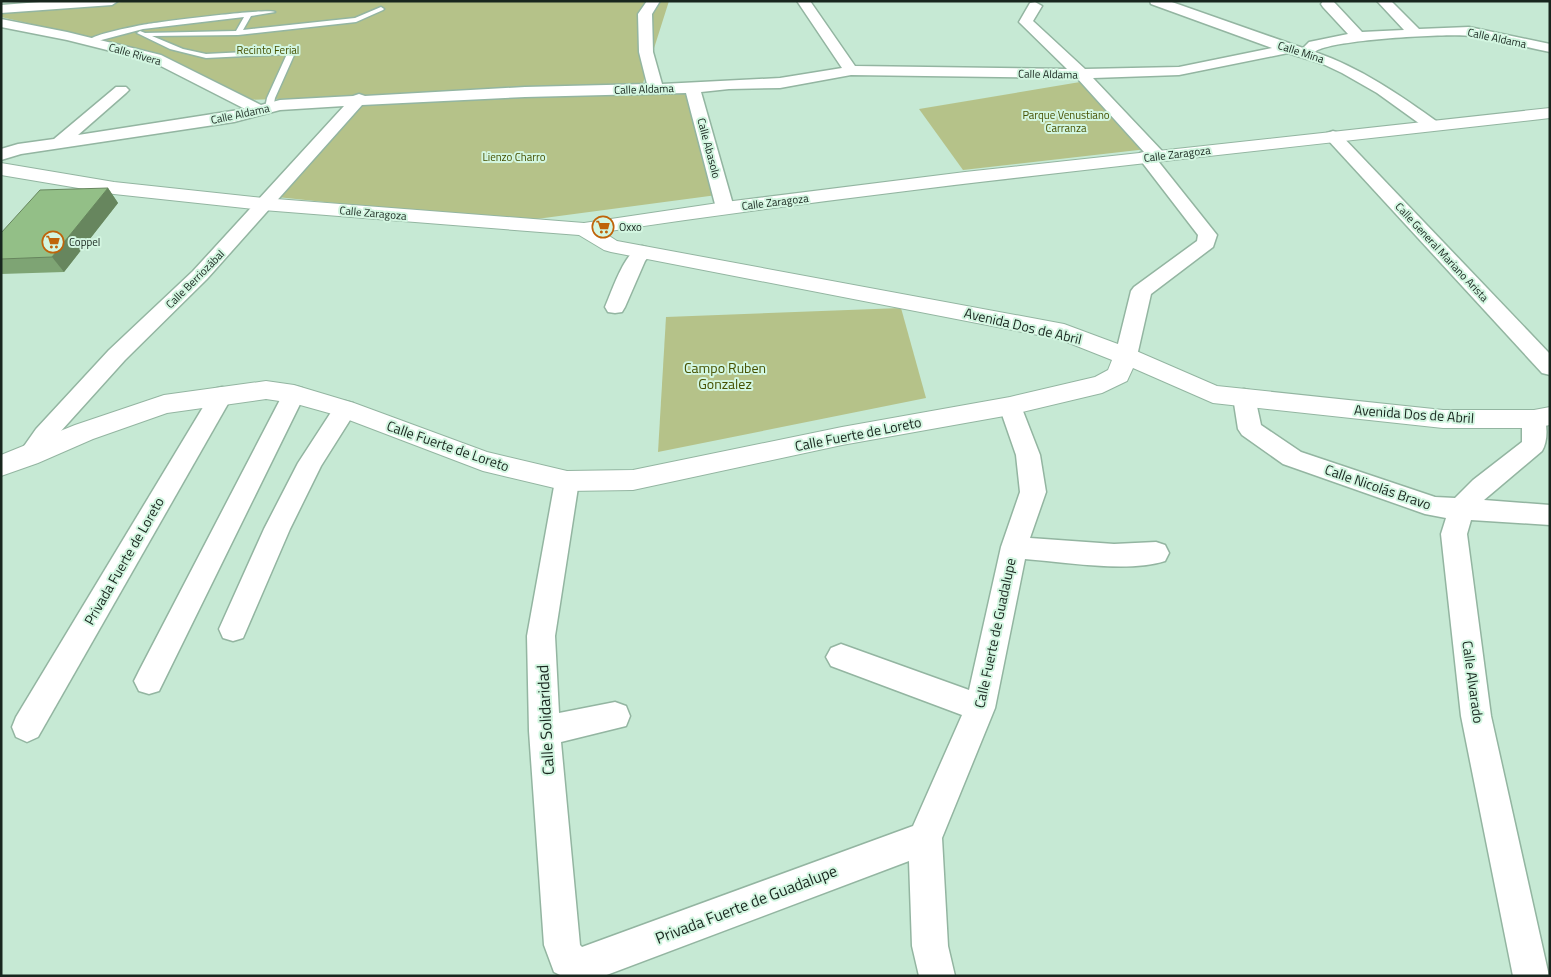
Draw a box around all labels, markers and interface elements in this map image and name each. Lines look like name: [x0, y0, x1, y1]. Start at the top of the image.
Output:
street label: Calle Aldama: [1466, 24, 1528, 52]
street label: Calle Mina: [1276, 37, 1327, 67]
street label: Calle Rivera: [107, 39, 164, 69]
park label: Recinto Ferial: [237, 42, 299, 58]
street label: Calle Aldama: [1018, 65, 1078, 83]
street label: Calle Aldama: [614, 80, 675, 98]
street label: Calle Aldama: [209, 100, 271, 128]
park label: Parque Venustiano Carranza: [1022, 107, 1110, 136]
street label: Calle Abasolo: [693, 116, 725, 180]
street label: Calle Zaragoza: [1143, 142, 1212, 166]
park label: Lienzo Charro: [482, 149, 546, 165]
street label: Calle Zaragoza: [741, 190, 810, 214]
street label: Calle General Mariano Arista: [1392, 199, 1493, 306]
street label: Calle Zaragoza: [339, 202, 408, 224]
supermarket icon: Oxxo: [591, 215, 615, 239]
place label: Oxxo: [619, 219, 642, 235]
supermarket icon: Coppel: [41, 230, 65, 254]
place label: Coppel: [69, 234, 100, 250]
street label: Calle Berriozábal: [162, 246, 228, 312]
street label: Avenida Dos de Abril: [962, 302, 1084, 349]
park label: Campo Ruben Gonzalez: [684, 357, 766, 394]
street label: Avenida Dos de Abril: [1353, 399, 1475, 428]
street label: Calle Fuerte de Loreto: [793, 411, 923, 456]
street label: Calle Fuerte de Loreto: [384, 415, 512, 476]
street label: Calle Nicolás Bravo: [1322, 458, 1434, 515]
street label: Privada Fuerte de Loreto: [78, 493, 169, 629]
street label: Calle Fuerte de Guadalupe: [968, 556, 1021, 710]
street label: Calle Alvarado: [1457, 639, 1490, 725]
street label: Calle Solidaridad: [530, 664, 560, 776]
street label: Privada Fuerte de Guadalupe: [652, 858, 840, 950]

